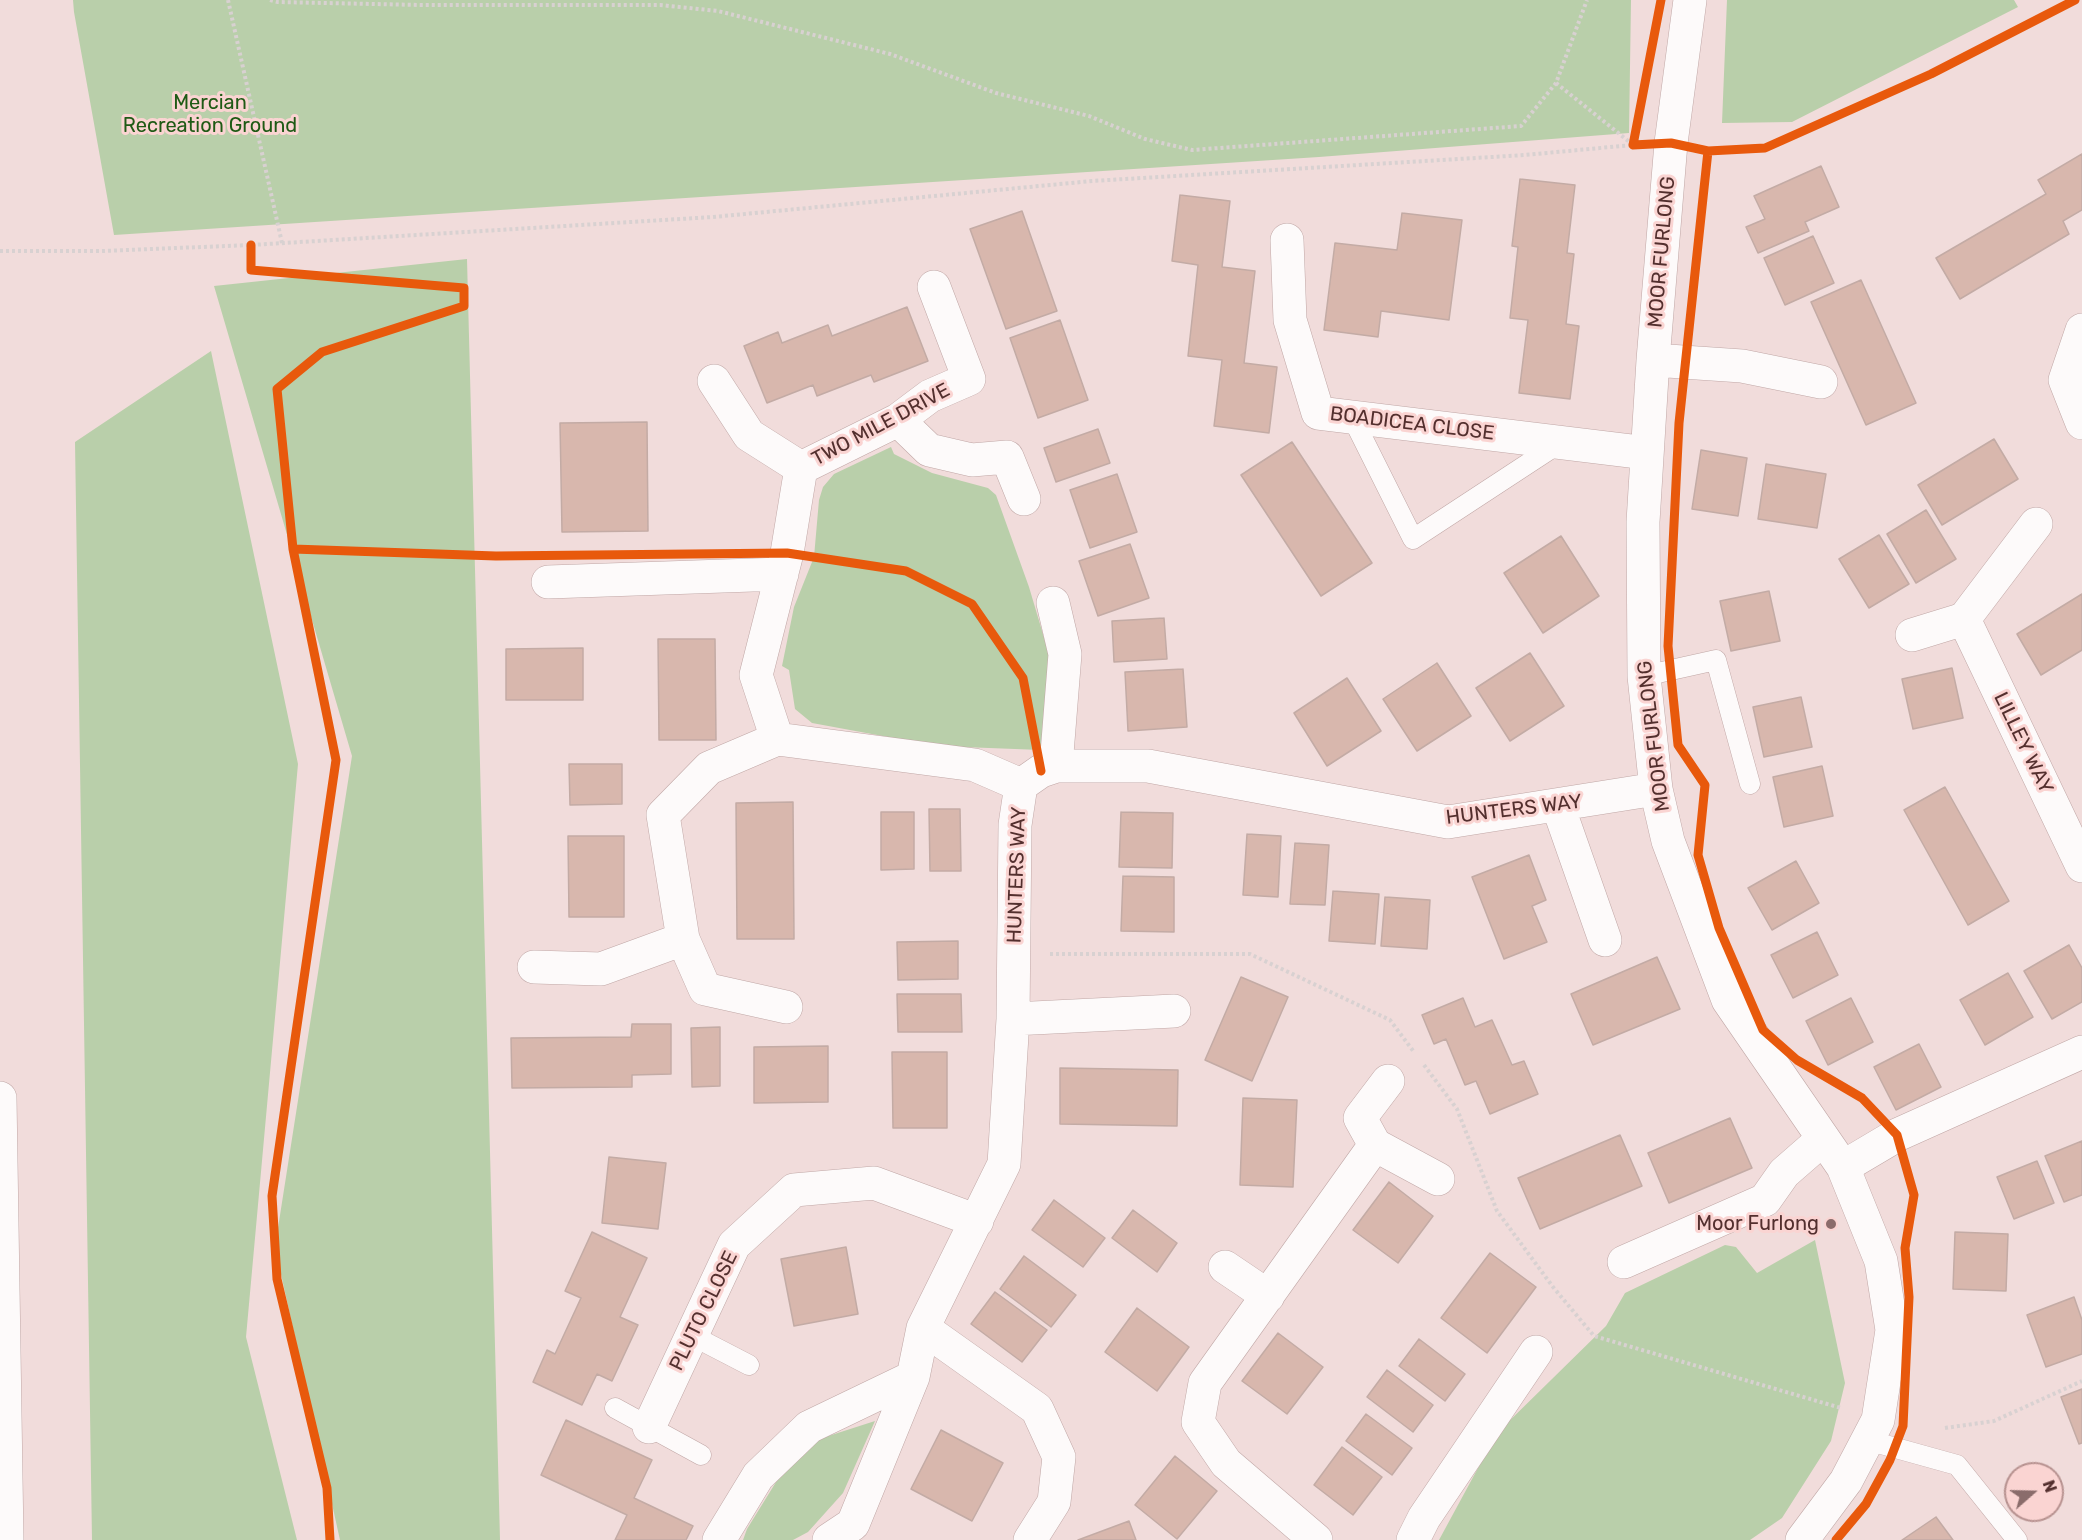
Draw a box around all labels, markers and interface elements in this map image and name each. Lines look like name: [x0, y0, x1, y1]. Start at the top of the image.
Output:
park label: Mercian Recreation Ground: [123, 91, 297, 138]
street label: MOOR FURLONG: [1643, 175, 1681, 329]
street label: TWO MILE DRIVE: [808, 378, 954, 472]
street label: BOADICEA CLOSE: [1328, 402, 1496, 446]
street label: MOOR FURLONG: [1633, 659, 1675, 813]
street label: LILLEY WAY: [1988, 688, 2058, 798]
street label: HUNTERS WAY: [1445, 790, 1583, 830]
street label: HUNTERS WAY: [1003, 806, 1031, 944]
place label: Moor Furlong: [1696, 1212, 1819, 1236]
marker: Moor Furlong: [1824, 1217, 1838, 1231]
street label: PLUTO CLOSE: [665, 1247, 743, 1375]
north arrow: [2004, 1462, 2064, 1522]
text: N: [2039, 1478, 2060, 1495]

